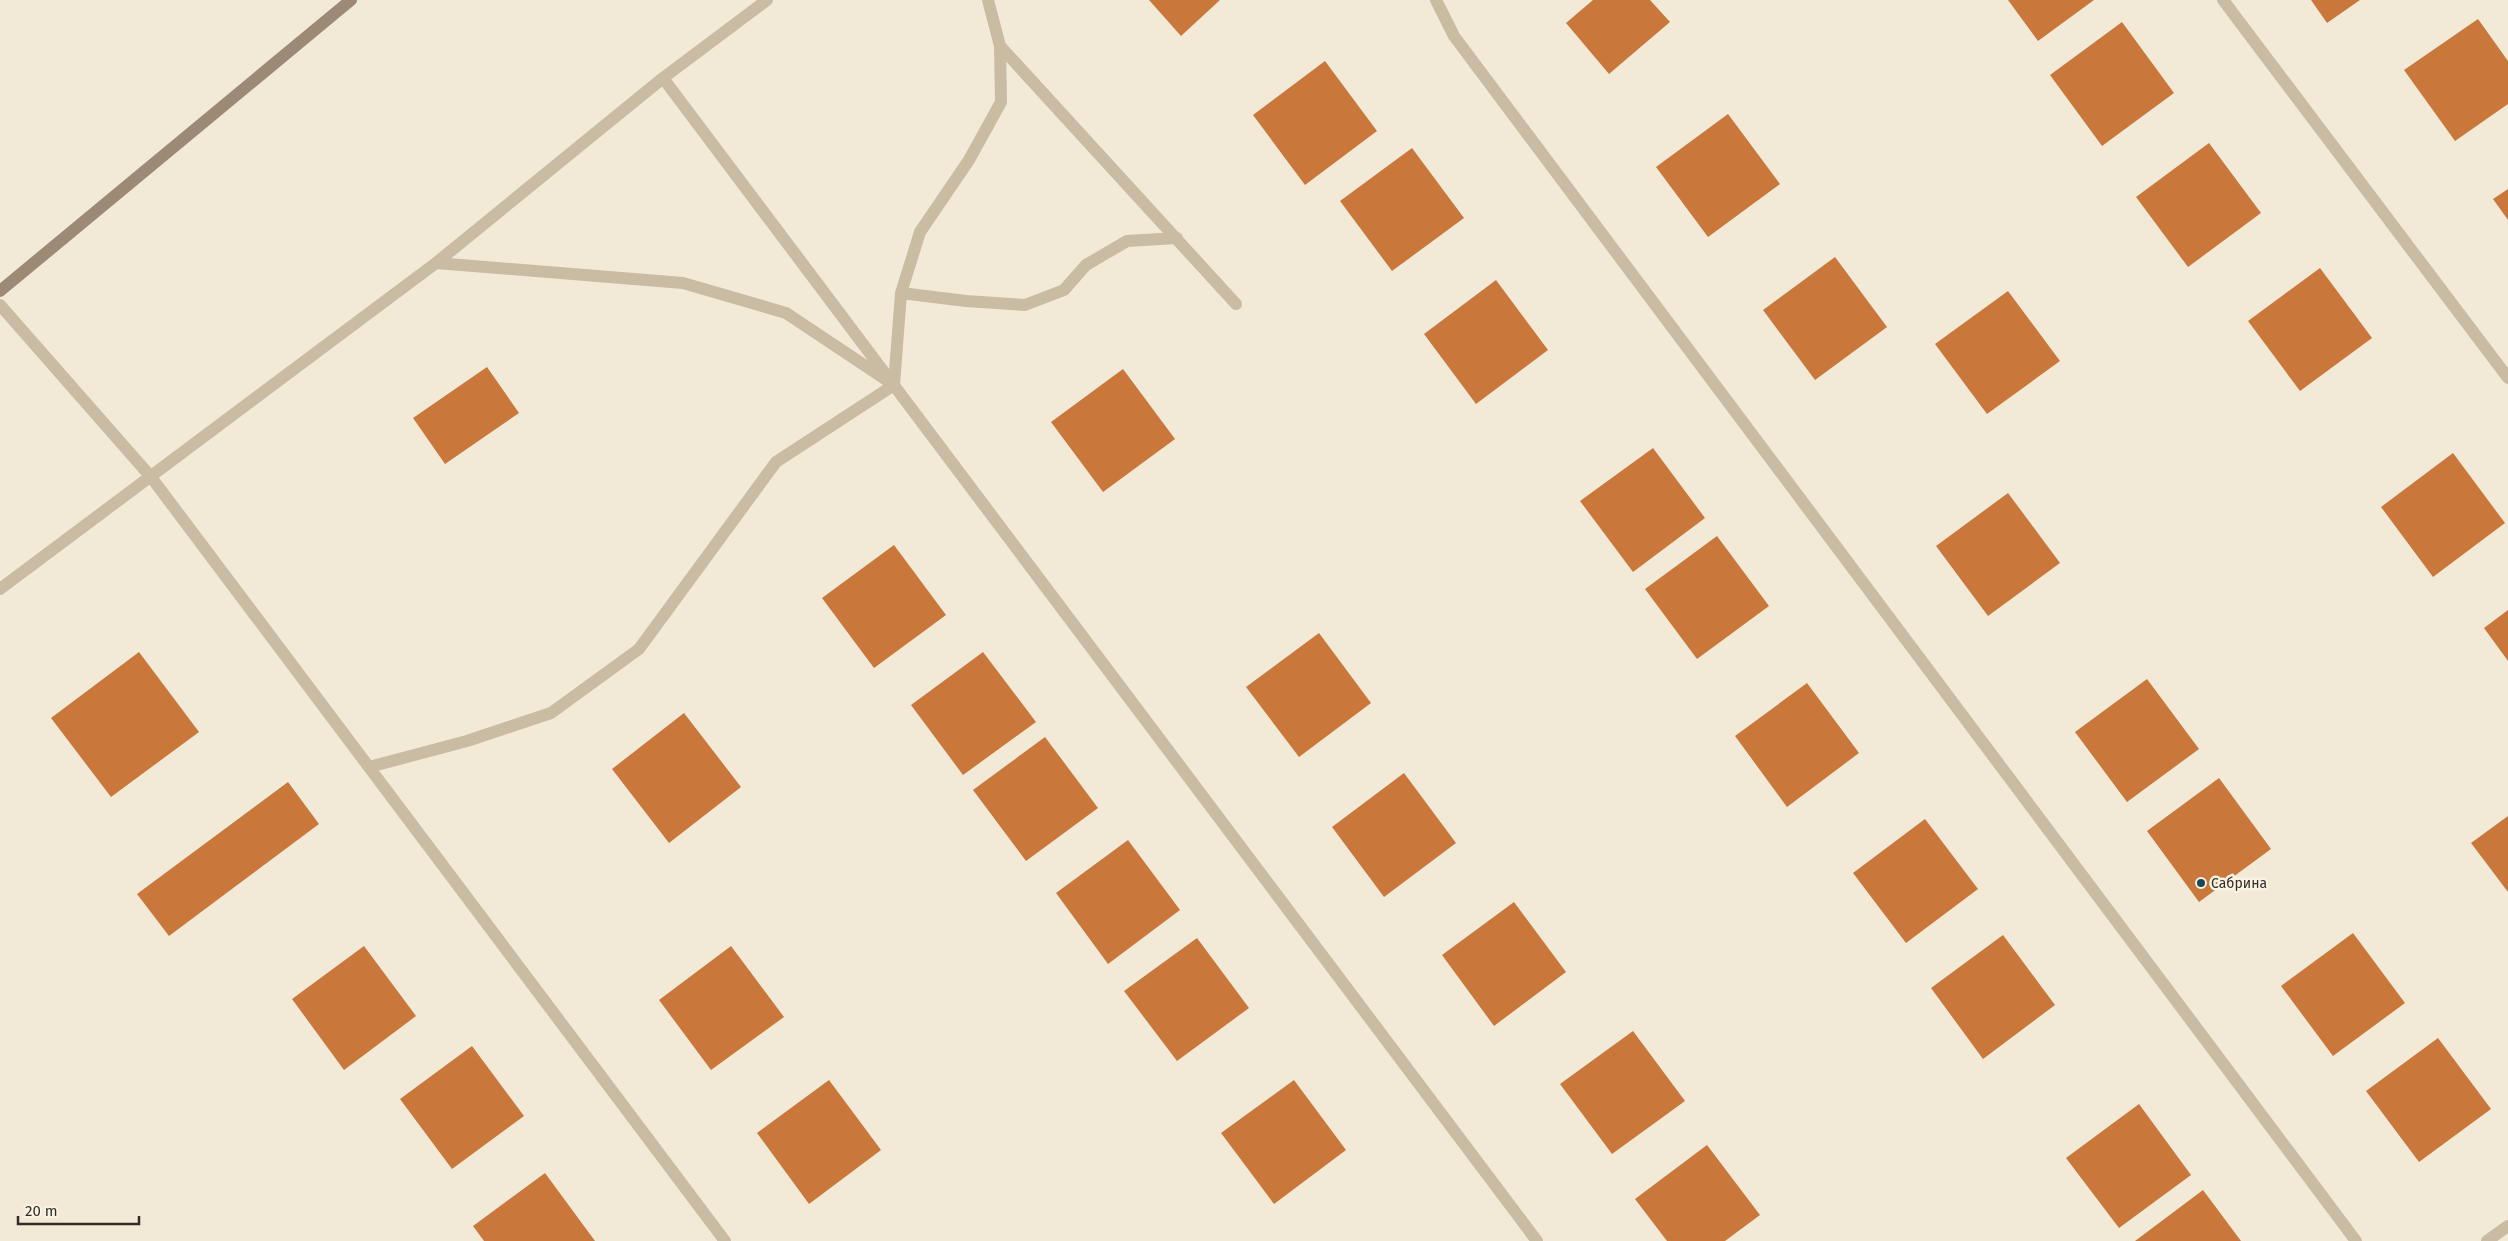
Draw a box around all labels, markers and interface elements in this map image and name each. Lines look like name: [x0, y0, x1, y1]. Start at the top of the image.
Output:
place label: Сабрина: [2211, 875, 2267, 892]
marker: Сабрина: [2195, 877, 2207, 889]
scale bar: [18, 1194, 139, 1226]
text: 20 m: [25, 1202, 58, 1220]

